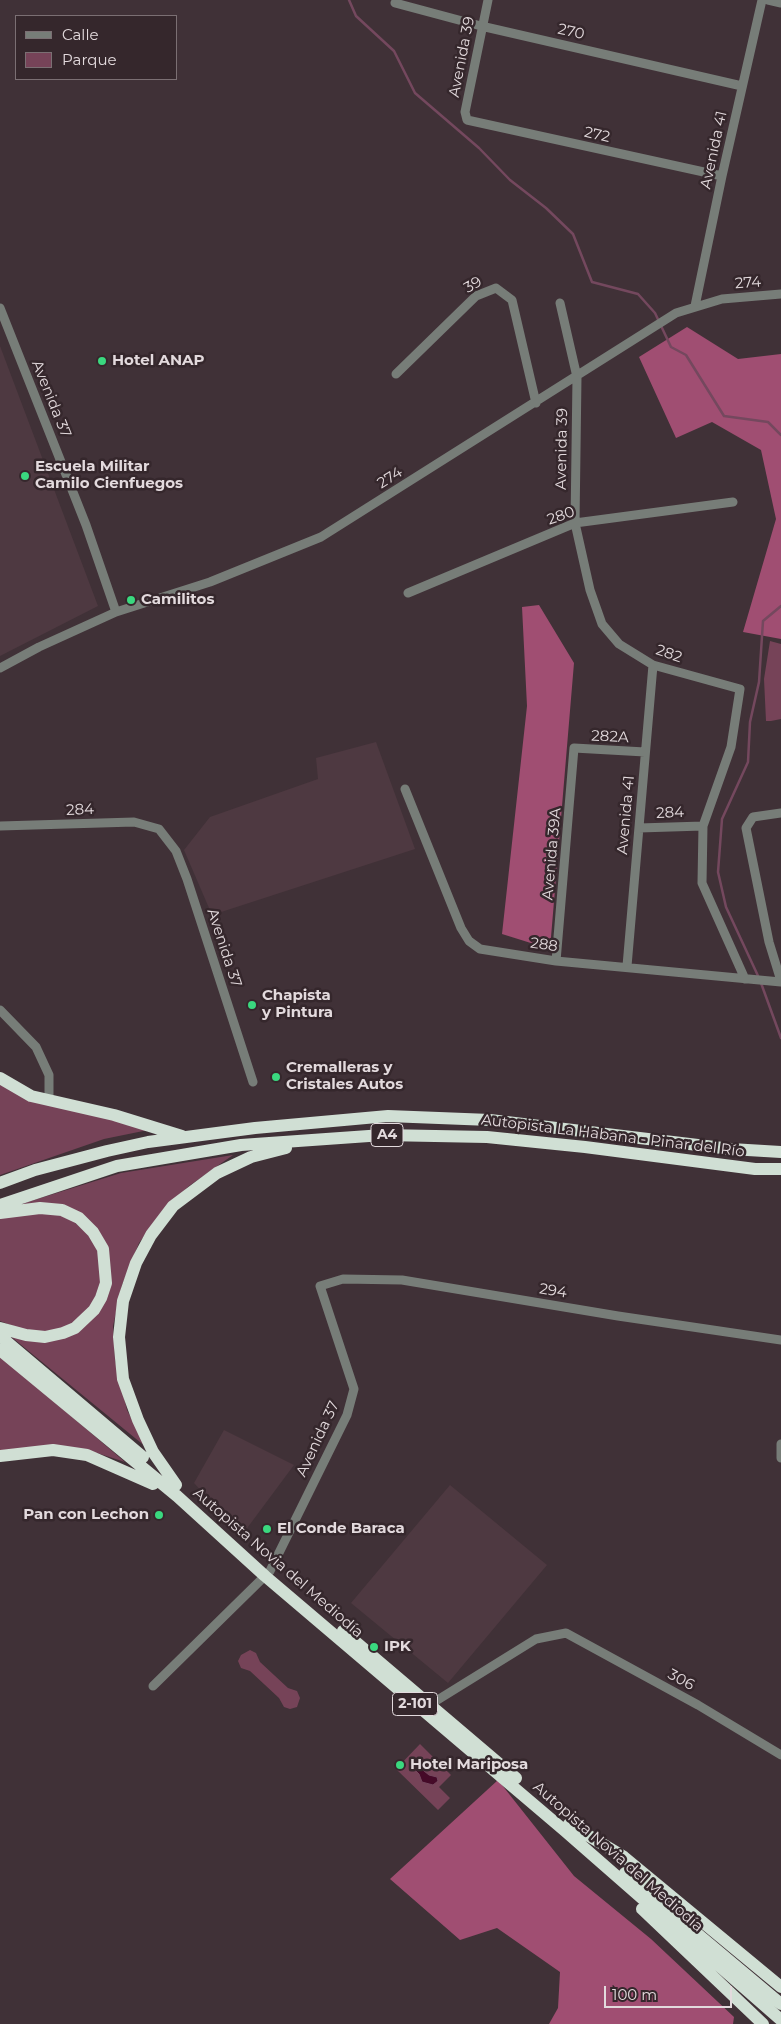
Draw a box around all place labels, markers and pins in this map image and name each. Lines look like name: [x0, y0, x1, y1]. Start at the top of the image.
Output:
place label: Hotel ANAP: [112, 352, 205, 370]
marker: Hotel ANAP: [96, 355, 108, 367]
place label: Escuela Militar Camilo Cienfuegos: [35, 458, 183, 493]
marker: Escuela Militar Camilo Cienfuegos: [19, 470, 31, 482]
place label: Camilitos: [141, 591, 214, 609]
marker: Camilitos: [125, 594, 137, 606]
place label: Chapista y Pintura: [262, 987, 333, 1022]
marker: Chapista y Pintura: [246, 999, 258, 1011]
place label: Cremalleras y Cristales Autos: [286, 1059, 403, 1094]
marker: Cremalleras y Cristales Autos: [270, 1071, 282, 1083]
place label: Pan con Lechon: [23, 1506, 149, 1524]
marker: Pan con Lechon: [153, 1509, 165, 1521]
place label: El Conde Baraca: [277, 1520, 405, 1538]
marker: El Conde Baraca: [261, 1523, 273, 1535]
place label: IPK: [384, 1638, 411, 1656]
marker: IPK: [368, 1641, 380, 1653]
place label: Hotel Mariposa: [410, 1756, 528, 1774]
marker: Hotel Mariposa: [394, 1759, 406, 1771]

